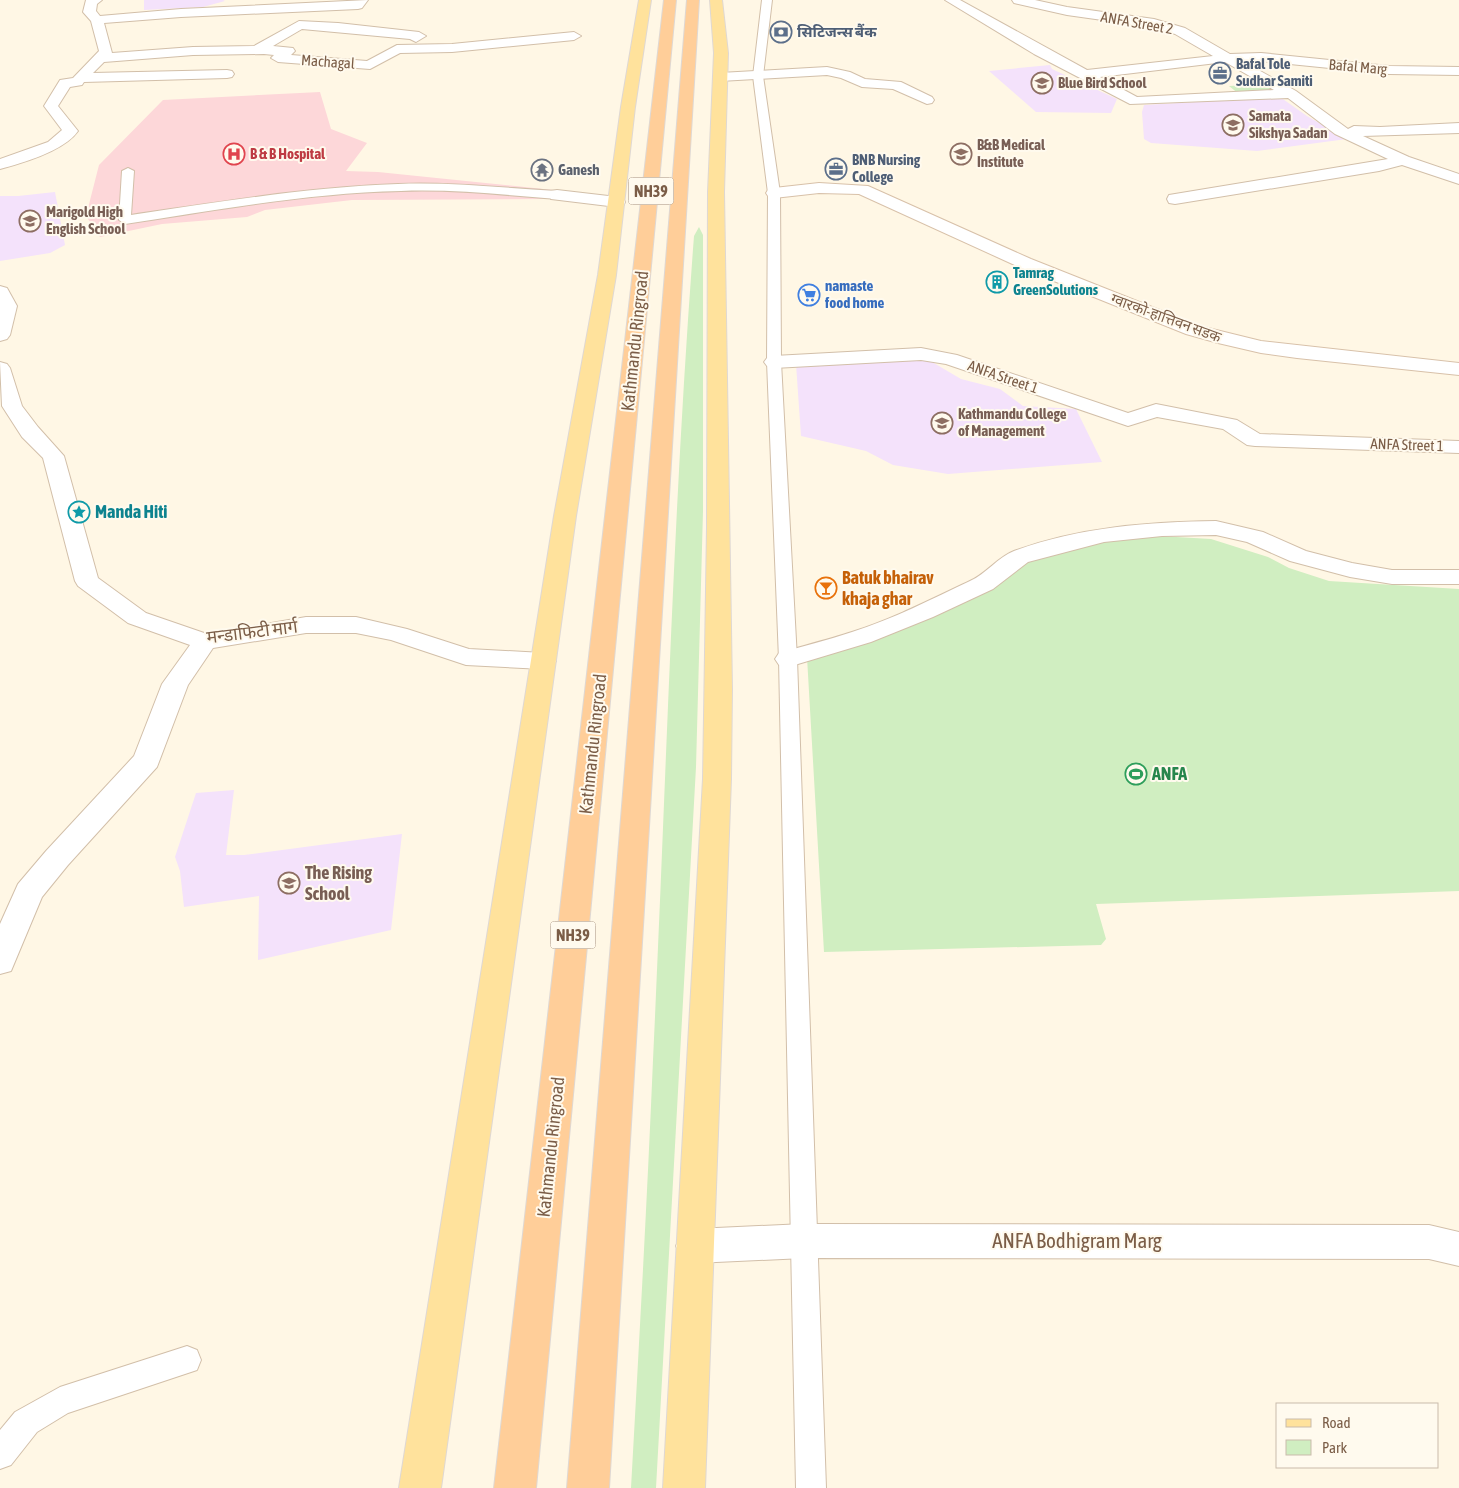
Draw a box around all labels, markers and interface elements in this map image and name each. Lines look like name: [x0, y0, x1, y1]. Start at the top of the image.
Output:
street label: ANFA Street 2: [1099, 8, 1175, 37]
bank icon: सिटिजन्स बैंक: [769, 20, 793, 44]
place label: सिटिजन्स बैंक: [797, 23, 877, 40]
street label: Machagal: [301, 51, 356, 72]
place label: Bafal Tole Sudhar Samiti: [1236, 55, 1313, 89]
street label: Bafal Marg: [1328, 55, 1389, 78]
office icon: Bafal Tole Sudhar Samiti: [1208, 61, 1232, 85]
school or university icon: Blue Bird School: [1030, 71, 1054, 95]
place label: Blue Bird School: [1058, 74, 1148, 91]
place label: Samata Sikshya Sadan: [1249, 107, 1328, 141]
school or university icon: Samata Sikshya Sadan: [1221, 113, 1245, 137]
place label: B&B Medical Institute: [977, 136, 1046, 170]
hospital icon: B & B Hospital: [222, 142, 246, 166]
school or university icon: B&B Medical Institute: [949, 142, 973, 166]
place label: B & B Hospital: [250, 145, 326, 162]
place label: BNB Nursing College: [852, 151, 921, 185]
office icon: BNB Nursing College: [824, 157, 848, 181]
temple icon: Ganesh: [530, 158, 554, 182]
place label: Ganesh: [558, 161, 600, 178]
road number: NH39: [628, 178, 674, 205]
place label: Marigold High English School: [46, 203, 126, 237]
school or university icon: Marigold High English School: [18, 209, 42, 233]
place label: Tamrag GreenSolutions: [1013, 264, 1099, 298]
street label: Kathmandu Ringroad: [617, 270, 652, 412]
building icon: Tamrag GreenSolutions: [985, 270, 1009, 294]
place label: namaste food home: [824, 277, 885, 311]
supermarket icon: namaste food home: [797, 283, 821, 307]
street label: ग्वारको-हात्तिवन सडक: [1109, 290, 1224, 346]
street label: ANFA Street 1: [966, 357, 1041, 397]
place label: Kathmandu College of Management: [958, 405, 1067, 439]
school or university icon: Kathmandu College of Management: [930, 411, 954, 435]
street label: ANFA Street 1: [1370, 435, 1444, 454]
place icon: Manda Hiti: [67, 500, 91, 524]
place label: Manda Hiti: [95, 501, 167, 522]
place label: Batuk bhairav khaja ghar: [842, 567, 934, 609]
bar icon: Batuk bhairav khaja ghar: [814, 576, 838, 600]
street label: मन्डाफिटी मार्ग: [205, 615, 300, 648]
street label: Kathmandu Ringroad: [575, 673, 610, 815]
sports icon: ANFA: [1124, 762, 1148, 786]
place label: ANFA: [1151, 763, 1187, 784]
place label: The Rising School: [305, 862, 372, 904]
school or university icon: The Rising School: [277, 871, 301, 895]
road number: NH39: [550, 922, 596, 948]
street label: Kathmandu Ringroad: [533, 1076, 568, 1218]
street label: ANFA Bodhigram Marg: [992, 1228, 1162, 1252]
legend: [1276, 1403, 1439, 1468]
text: Road: [1322, 1414, 1351, 1431]
text: Park: [1322, 1439, 1347, 1456]

